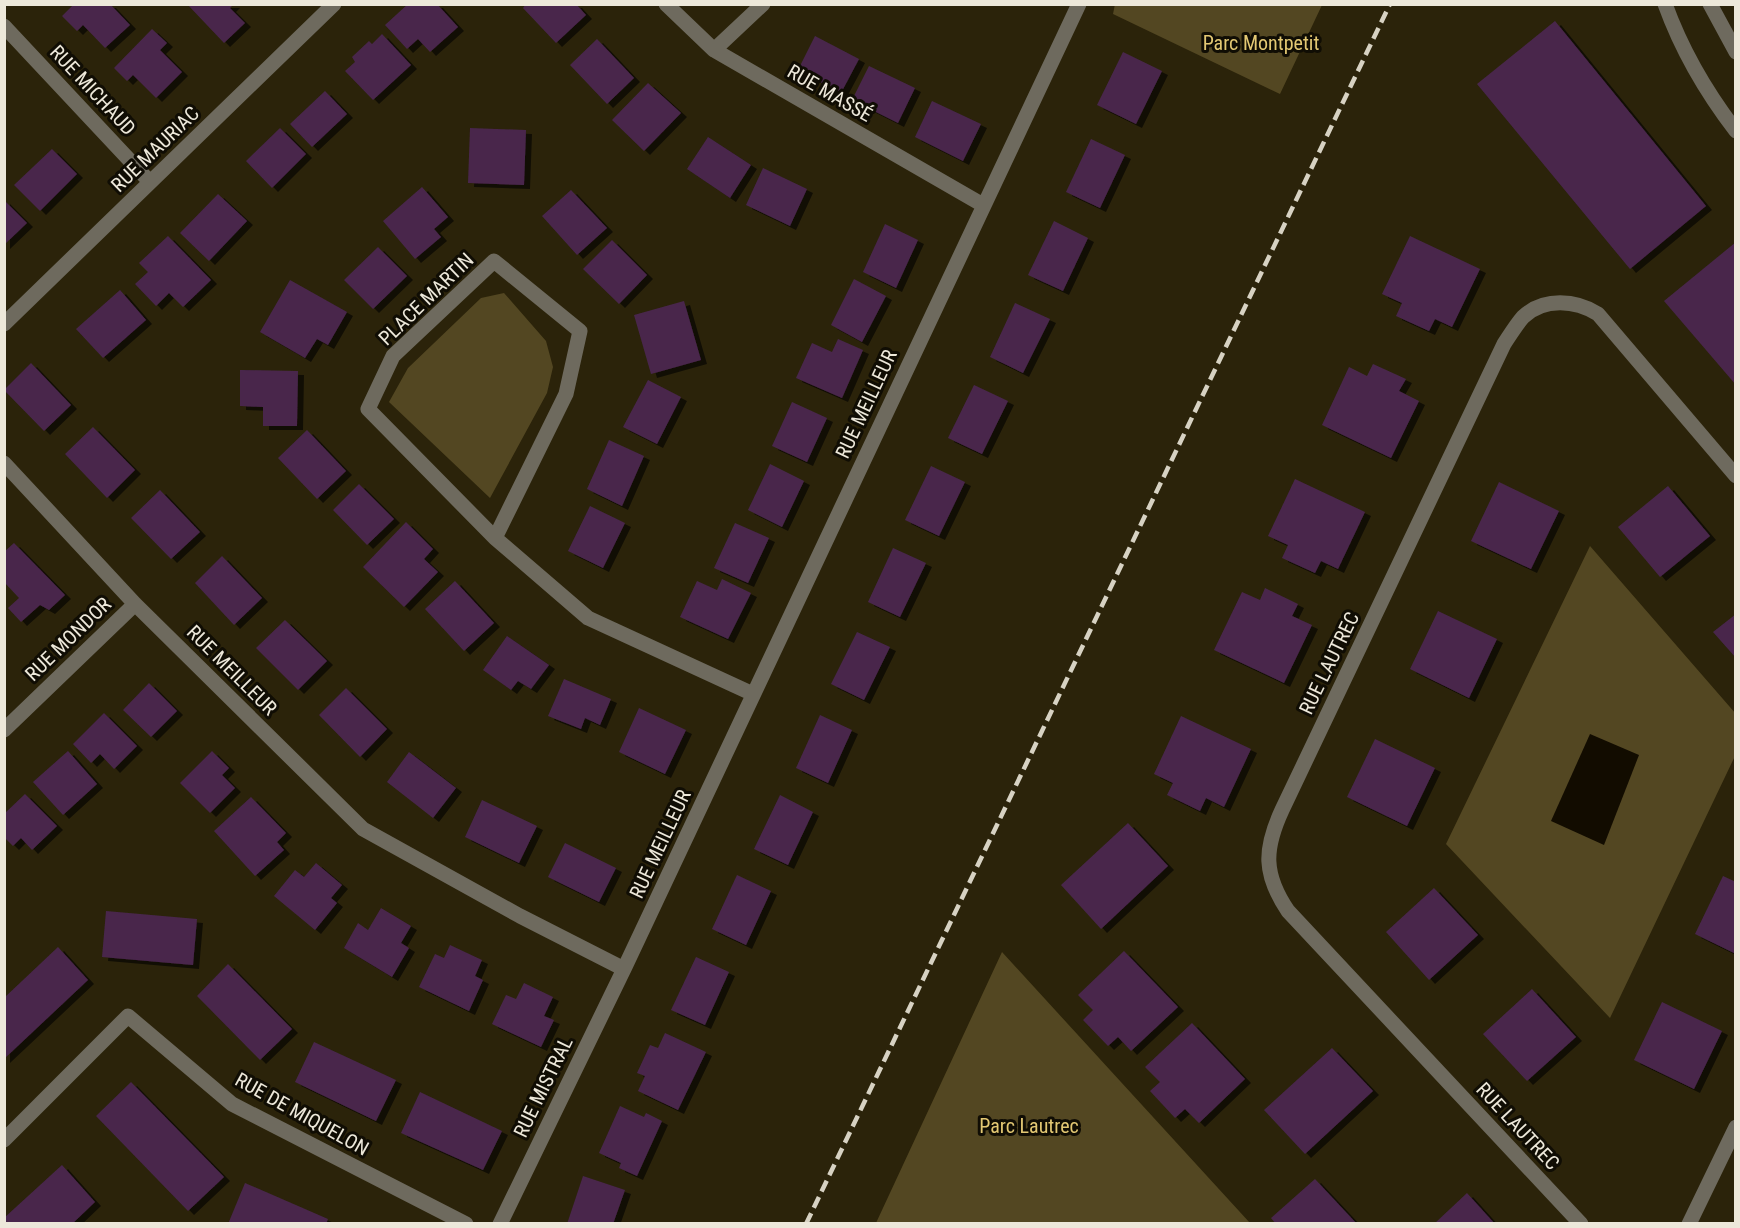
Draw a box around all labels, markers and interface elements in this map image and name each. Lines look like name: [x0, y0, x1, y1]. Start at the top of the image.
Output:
park label: Parc Montpetit: [1203, 31, 1319, 55]
street label: RUE MICHAUD: [45, 40, 141, 140]
street label: RUE MASSÉ: [783, 59, 877, 127]
street label: RUE MAURIAC: [106, 101, 204, 197]
street label: PLACE MARTIN: [374, 248, 478, 350]
street label: RUE MEILLEUR: [830, 345, 902, 462]
street label: RUE MONDOR: [20, 592, 116, 686]
street label: RUE LAUTREC: [1294, 608, 1364, 718]
street label: RUE MEILLEUR: [182, 620, 282, 720]
street label: RUE MEILLEUR: [624, 785, 696, 902]
street label: RUE MISTRAL: [508, 1033, 578, 1141]
street label: RUE DE MIQUELON: [231, 1067, 373, 1161]
street label: RUE LAUTREC: [1471, 1077, 1565, 1175]
park label: Parc Lautrec: [979, 1114, 1079, 1138]

